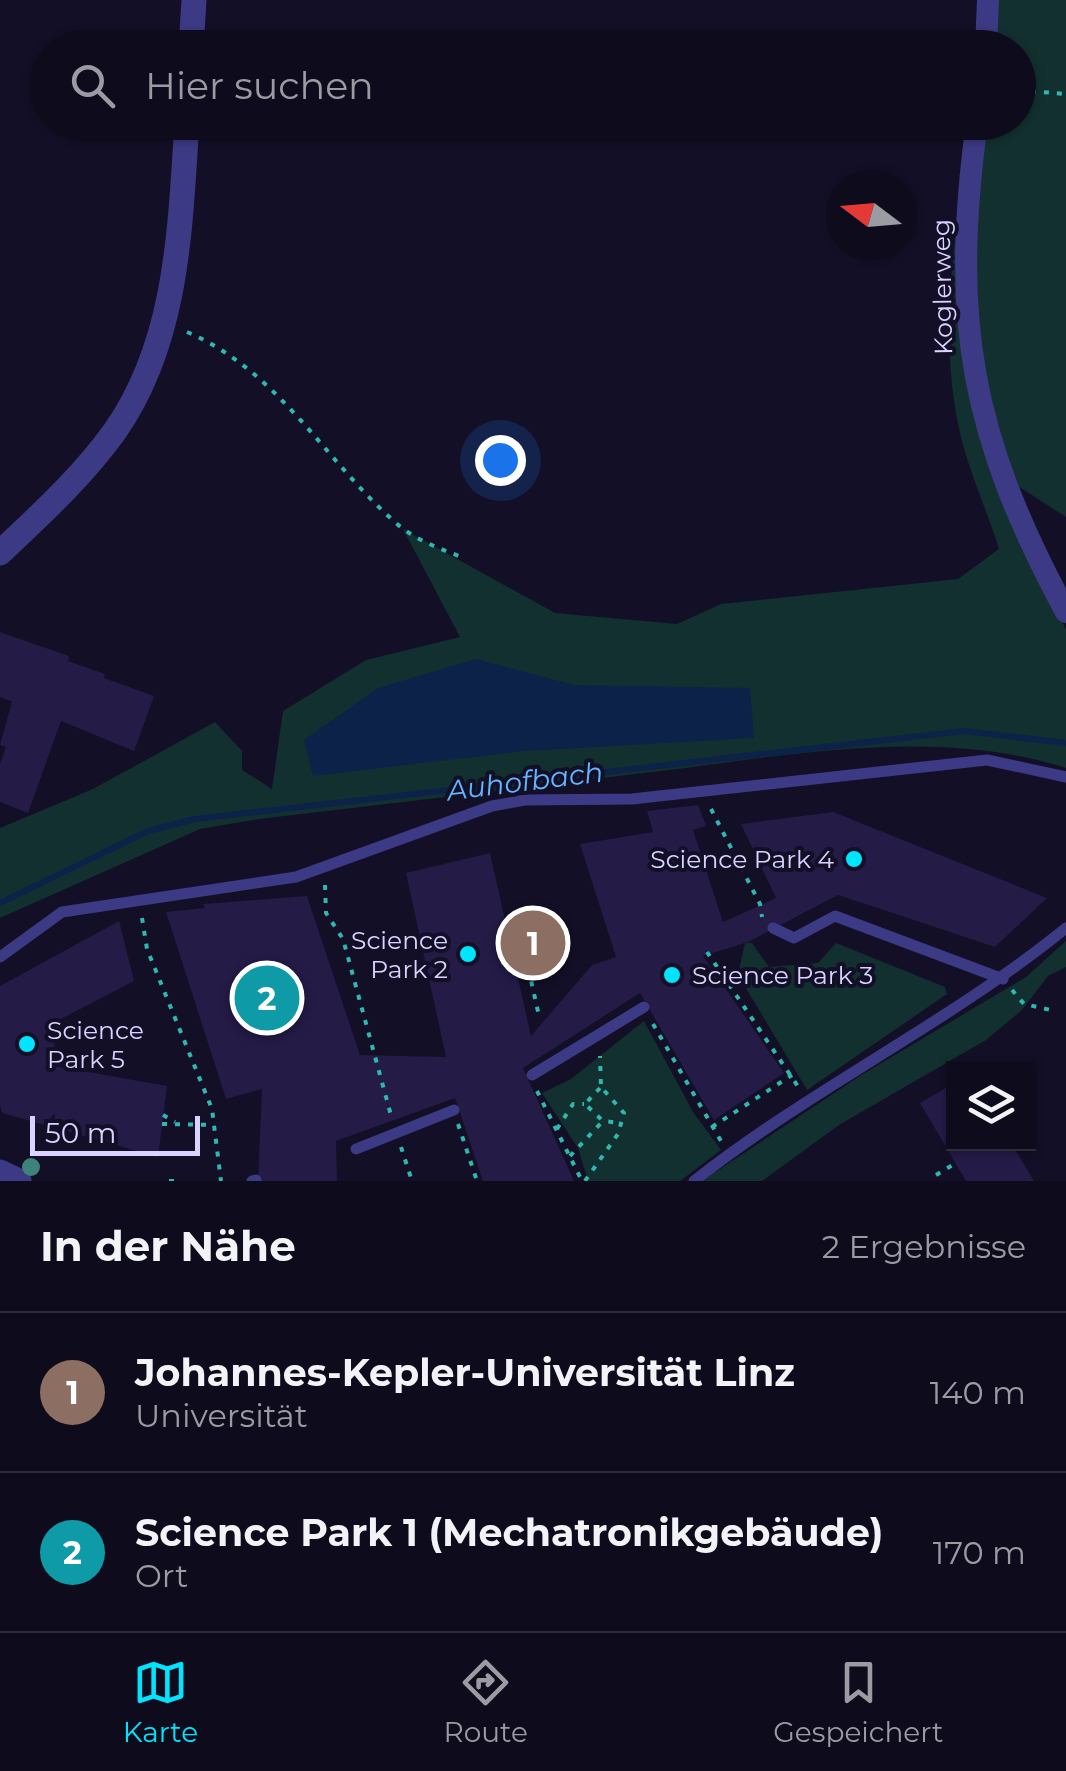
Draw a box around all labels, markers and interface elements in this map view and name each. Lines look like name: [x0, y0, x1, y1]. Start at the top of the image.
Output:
search box: [30, 30, 1036, 140]
icon: search: [65, 58, 120, 113]
text: Hier suchen: [145, 62, 374, 109]
north arrow: [826, 170, 916, 260]
street label: Koglerweg: [926, 219, 958, 355]
your location: [475, 435, 526, 486]
water label: Auhofbach: [443, 755, 605, 808]
place label: Science Park 4: [650, 844, 834, 874]
marker: Science Park 4: [843, 848, 865, 870]
pin: 1: [500, 906, 566, 980]
place label: Science Park 2: [351, 925, 448, 984]
marker: Science Park 2: [457, 943, 479, 965]
pin: 2: [234, 960, 300, 1036]
place label: Science Park 3: [692, 960, 873, 990]
marker: Science Park 3: [661, 964, 683, 986]
place label: Science Park 5: [47, 1015, 144, 1074]
marker: Science Park 5: [16, 1033, 38, 1055]
map controls: [946, 1061, 1036, 1151]
button: layers: [946, 1061, 1036, 1151]
scale bar: [30, 1111, 200, 1156]
text: 50 m: [45, 1116, 116, 1150]
text: In der Nähe: [40, 1220, 296, 1272]
text: 2 Ergebnisse: [822, 1227, 1026, 1266]
text: Johannes-Kepler-Universität Linz: [135, 1349, 795, 1396]
text: 1: [66, 1373, 79, 1412]
text: 140 m: [930, 1373, 1026, 1412]
text: Universität: [135, 1396, 308, 1435]
text: Science Park 1 (Mechatronikgebäude): [135, 1509, 883, 1556]
text: 2: [63, 1533, 82, 1572]
text: 170 m: [933, 1533, 1026, 1572]
text: Ort: [135, 1556, 188, 1595]
tab: Karte: [123, 1655, 198, 1749]
tab: Route: [443, 1655, 528, 1749]
tab: Gespeichert: [773, 1655, 943, 1749]

